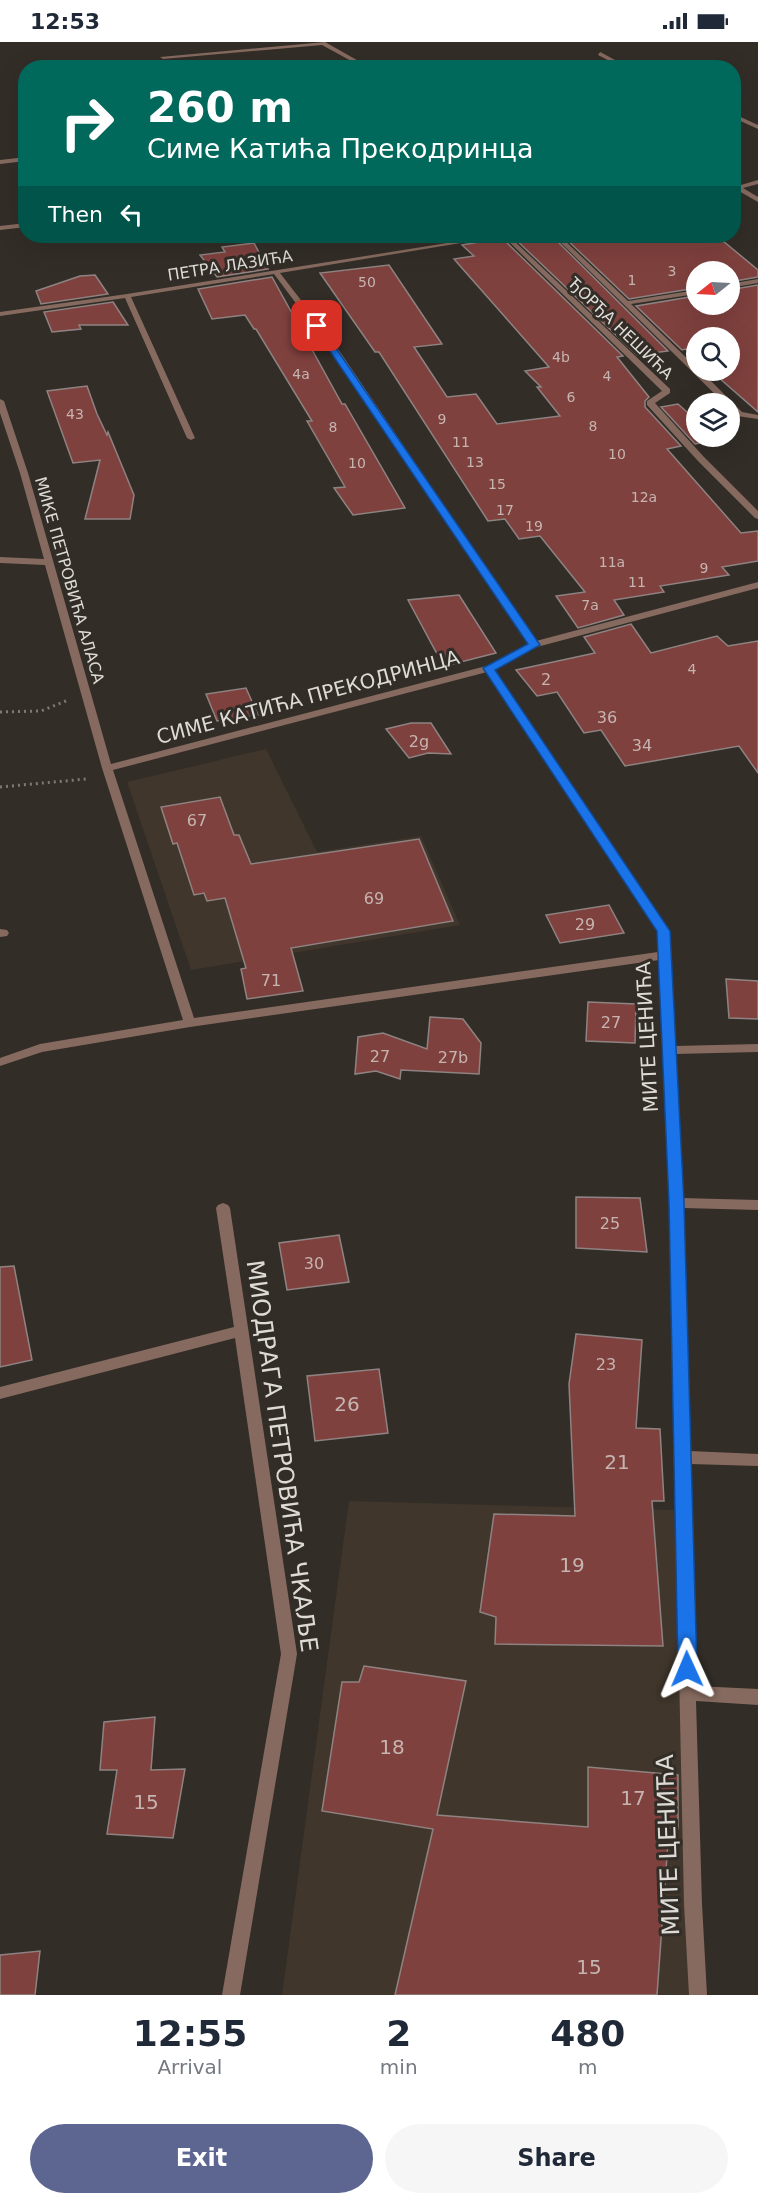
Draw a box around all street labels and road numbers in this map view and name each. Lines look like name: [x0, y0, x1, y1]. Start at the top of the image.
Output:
street label: ПЕТРА ЛАЗИЋА: [166, 246, 294, 285]
street label: ЂОРЂА НЕШИЋА: [564, 273, 677, 383]
street label: МИКЕ ПЕТРОВИЋА АЛАСА: [31, 475, 108, 686]
street label: СИМЕ КАТИЋА ПРЕКОДРИНЦА: [154, 645, 462, 749]
street label: МИТЕ ЦЕНИЋА: [631, 961, 663, 1113]
street label: МИОДРАГА ПЕТРОВИЋА ЧКАЉЕ: [241, 1258, 323, 1654]
street label: МИТЕ ЦЕНИЋА: [651, 1753, 685, 1936]

